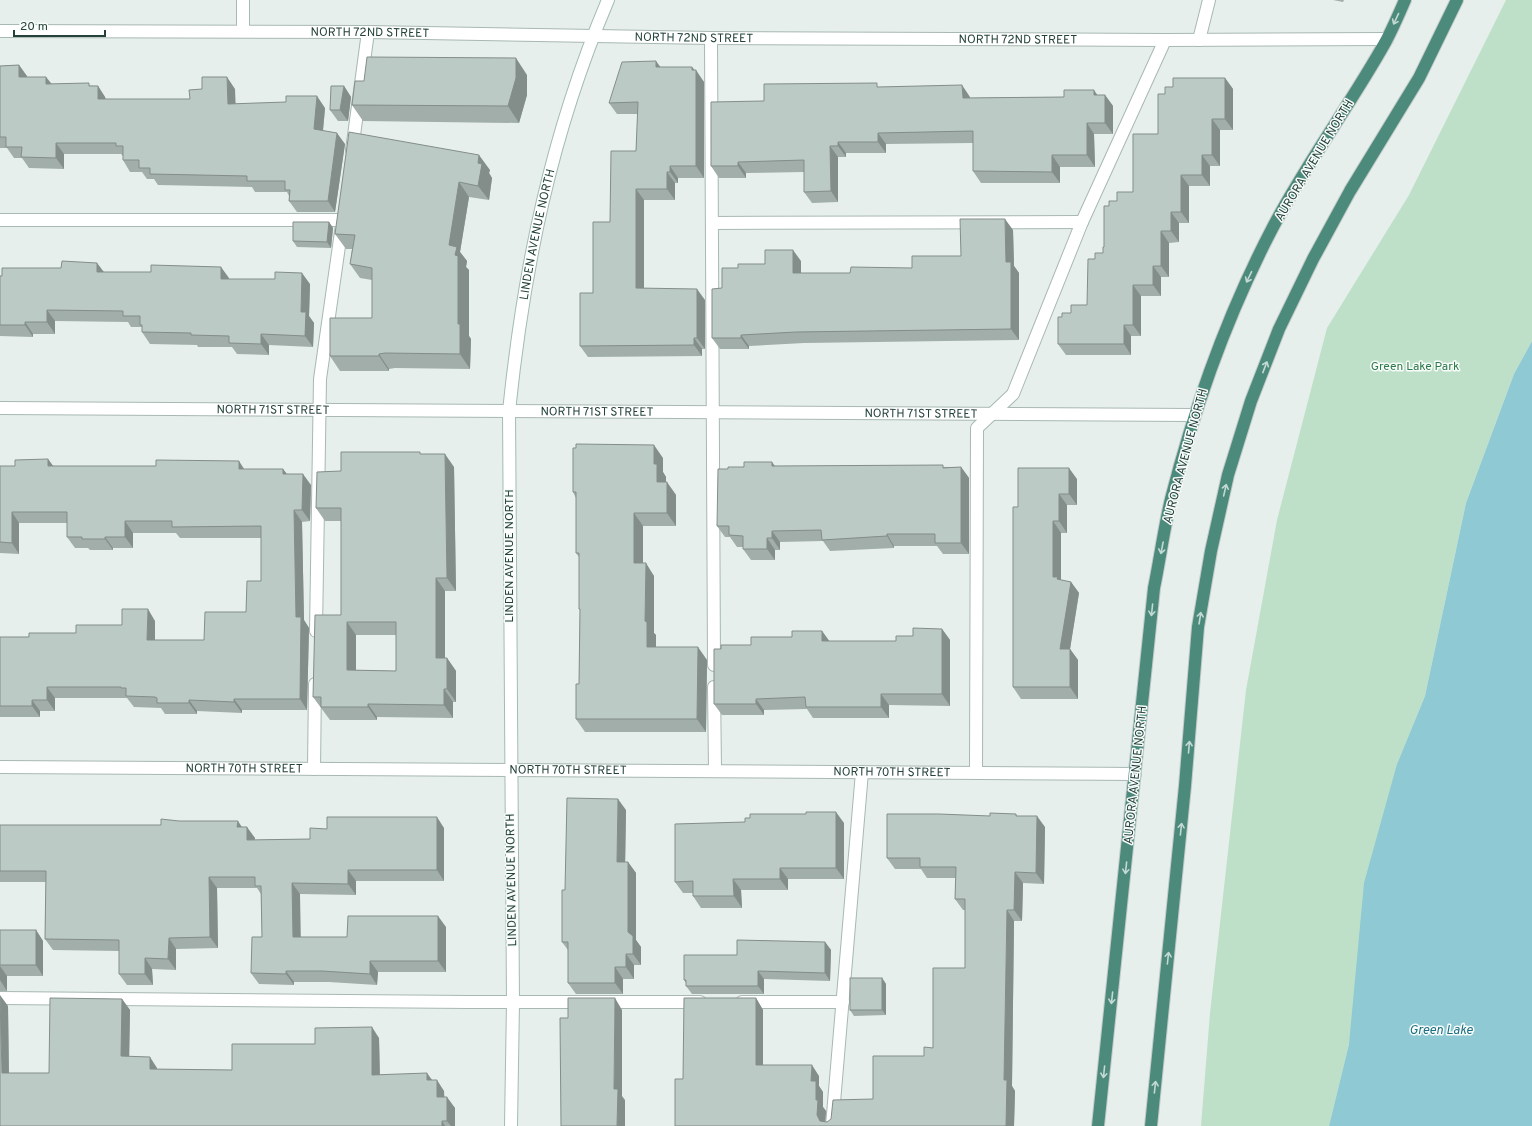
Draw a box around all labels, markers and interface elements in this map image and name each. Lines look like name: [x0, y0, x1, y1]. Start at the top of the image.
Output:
scale bar: [14, 12, 105, 38]
one-way arrow: [1392, 13, 1399, 25]
text: 20 m: [20, 19, 48, 35]
street label: NORTH 72ND STREET: [311, 25, 430, 42]
street label: NORTH 72ND STREET: [634, 30, 753, 47]
street label: NORTH 72ND STREET: [959, 32, 1077, 49]
street label: AURORA AVENUE NORTH: [1272, 97, 1358, 224]
street label: LINDEN AVENUE NORTH: [517, 167, 559, 301]
one-way arrow: [1245, 270, 1252, 282]
park label: Green Lake Park: [1371, 359, 1459, 375]
one-way arrow: [1261, 361, 1269, 373]
street label: AURORA AVENUE NORTH: [1160, 387, 1212, 526]
street label: NORTH 71ST STREET: [216, 402, 330, 419]
street label: NORTH 71ST STREET: [540, 404, 654, 421]
street label: NORTH 71ST STREET: [864, 406, 978, 423]
one-way arrow: [1222, 484, 1229, 497]
street label: LINDEN AVENUE NORTH: [502, 489, 518, 623]
one-way arrow: [1158, 541, 1166, 554]
one-way arrow: [1148, 603, 1155, 616]
one-way arrow: [1196, 612, 1204, 625]
street label: AURORA AVENUE NORTH: [1121, 705, 1151, 845]
one-way arrow: [1185, 741, 1192, 754]
street label: NORTH 70TH STREET: [185, 761, 303, 777]
street label: NORTH 70TH STREET: [509, 762, 627, 779]
street label: NORTH 70TH STREET: [833, 764, 951, 781]
street label: LINDEN AVENUE NORTH: [503, 813, 521, 947]
one-way arrow: [1177, 822, 1185, 835]
one-way arrow: [1122, 862, 1129, 875]
one-way arrow: [1164, 952, 1172, 965]
one-way arrow: [1108, 991, 1116, 1004]
water label: Green Lake: [1409, 1023, 1473, 1039]
one-way arrow: [1100, 1065, 1108, 1078]
one-way arrow: [1151, 1081, 1159, 1094]

